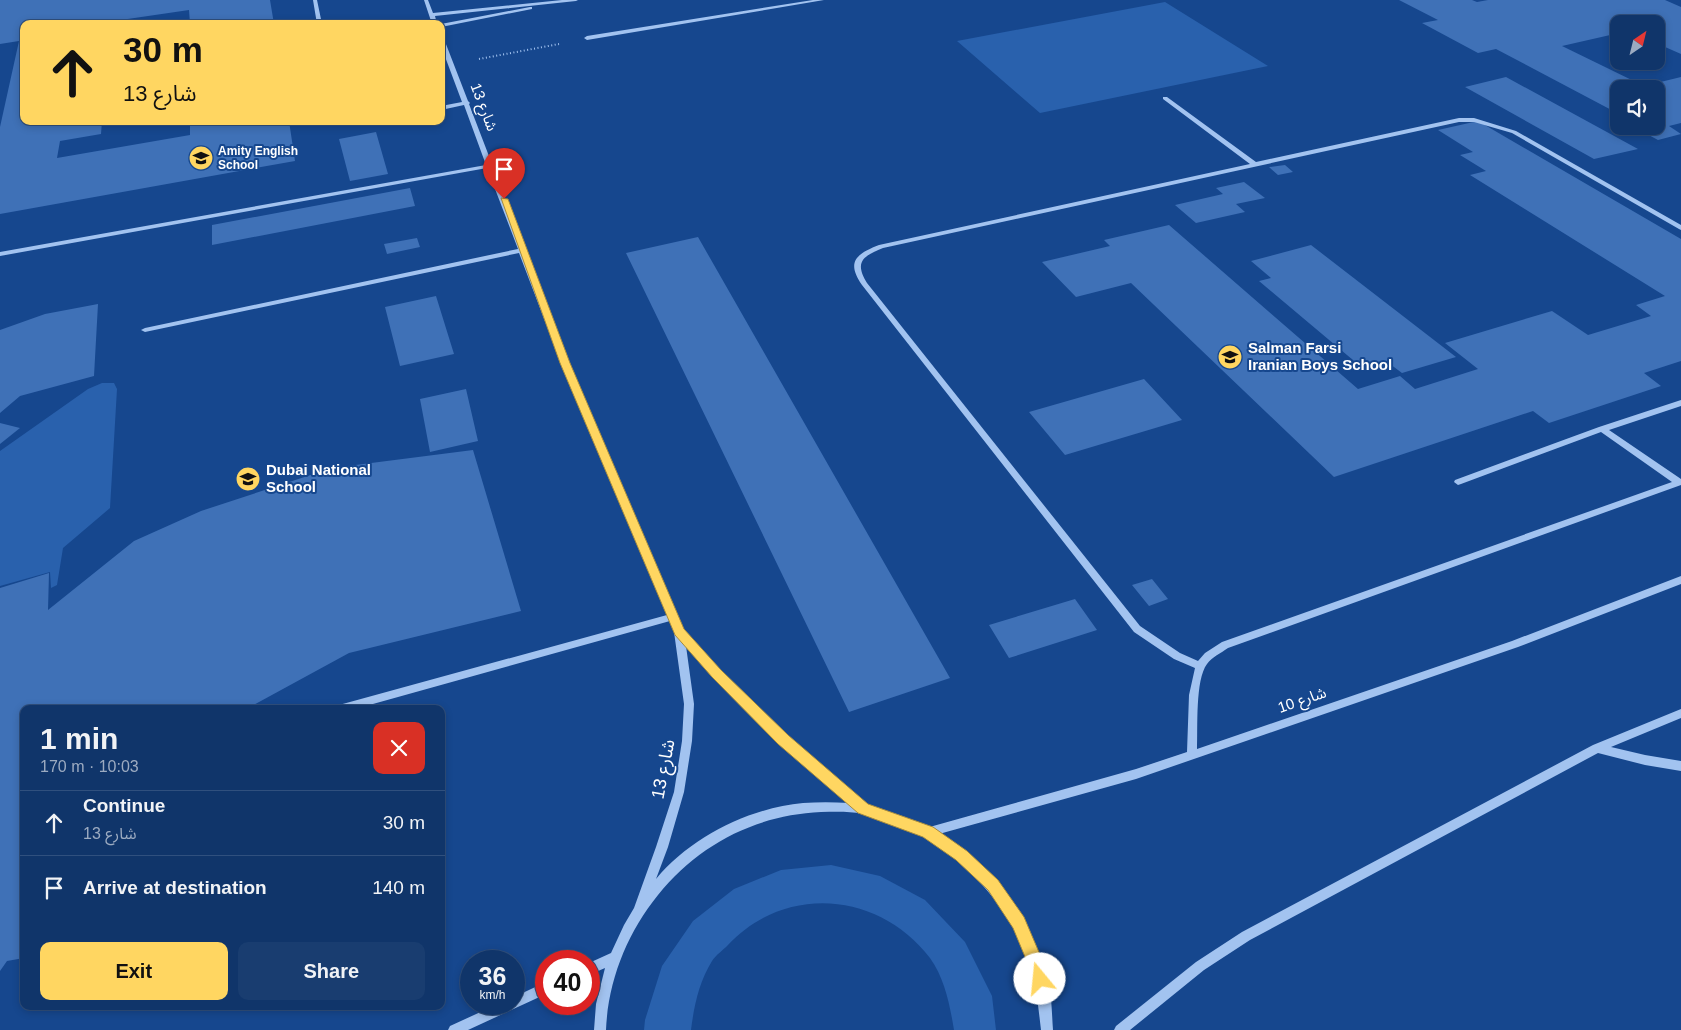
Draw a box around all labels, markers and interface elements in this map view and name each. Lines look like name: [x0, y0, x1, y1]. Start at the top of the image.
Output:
north arrow: [1610, 15, 1665, 70]
map controls: [1610, 15, 1665, 135]
text: 30 m: [123, 30, 203, 69]
icon: ahead: [40, 40, 105, 105]
street label: شارع 13: [464, 80, 501, 135]
button: sound: [1610, 80, 1665, 135]
text: شارع 13: [123, 81, 196, 106]
place label: Amity English School: [218, 144, 298, 172]
school or university icon: Amity English School: [188, 145, 214, 171]
pin: [483, 148, 525, 199]
icon: arrive: [490, 155, 518, 183]
place label: Salman Farsi Iranian Boys School: [1248, 339, 1392, 373]
school or university icon: Salman Farsi Iranian Boys School: [1217, 344, 1243, 370]
place label: Dubai National School: [266, 461, 371, 495]
school or university icon: Dubai National School: [235, 466, 261, 492]
street label: شارع 10: [1275, 683, 1330, 720]
text: 1 min: [40, 722, 118, 755]
button: close: [373, 722, 425, 774]
street label: شارع 13: [647, 738, 682, 801]
text: 170 m · 10:03: [40, 758, 139, 775]
text: Continue: [83, 795, 165, 816]
icon: ahead: [40, 809, 68, 837]
text: 30 m: [383, 812, 425, 833]
text: شارع 13: [83, 825, 136, 842]
icon: arrive: [40, 874, 68, 902]
text: Arrive at destination: [83, 877, 267, 898]
text: 140 m: [372, 877, 425, 898]
button: Exit: [40, 942, 228, 1000]
button: Share: [238, 942, 425, 1000]
speed limit sign: 40: [535, 950, 600, 1015]
position arrow: [1013, 952, 1065, 1004]
text: 36: [479, 962, 506, 990]
text: km/h: [479, 988, 506, 1002]

